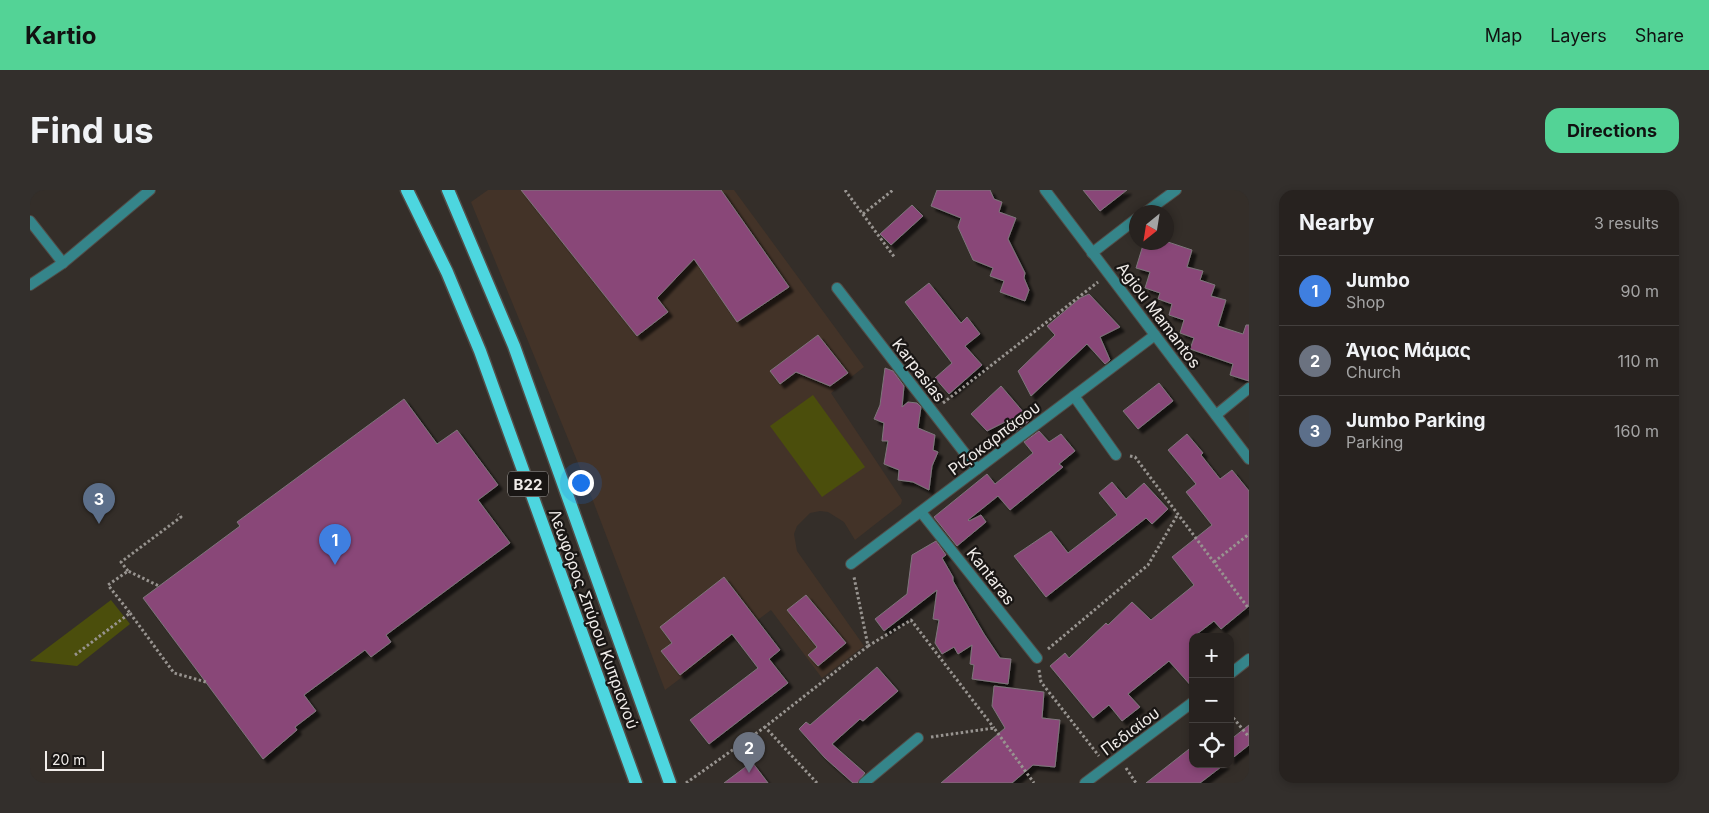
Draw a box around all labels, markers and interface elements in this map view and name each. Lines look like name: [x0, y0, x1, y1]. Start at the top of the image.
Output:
text: Kartio: [25, 21, 96, 50]
text: Map: [1485, 25, 1522, 46]
text: Layers: [1550, 25, 1607, 46]
text: Share: [1635, 25, 1684, 46]
button: Directions: [1545, 108, 1679, 153]
text: Find us: [30, 109, 154, 151]
north arrow: [1129, 205, 1174, 250]
text: Nearby: [1299, 210, 1374, 235]
text: 3 results: [1594, 213, 1659, 233]
street label: Agiou Mamantos: [1113, 258, 1205, 372]
text: Jumbo: [1346, 269, 1410, 292]
text: 1: [1312, 281, 1318, 301]
text: 90 m: [1620, 281, 1659, 301]
text: Shop: [1346, 292, 1385, 312]
street label: Karpasias: [888, 334, 950, 406]
text: Άγιος Μάμας: [1346, 339, 1471, 362]
text: 2: [1310, 351, 1320, 371]
text: 110 m: [1617, 351, 1659, 371]
text: Church: [1346, 362, 1401, 382]
street label: Ριζοκαρπάσου: [944, 397, 1044, 479]
text: Jumbo Parking: [1346, 409, 1486, 432]
text: 3: [1310, 421, 1320, 441]
text: 160 m: [1614, 421, 1659, 441]
text: Parking: [1346, 432, 1403, 452]
your location: [568, 470, 594, 496]
road number: B22: [508, 472, 548, 496]
pin: 3: [83, 483, 115, 524]
street label: Λεωφόρος Σπύρου Κυπριανού: [545, 506, 643, 732]
pin: 1: [319, 524, 351, 565]
street label: Kantaras: [963, 543, 1019, 609]
map controls: [1189, 633, 1234, 768]
button: +: [1189, 633, 1234, 678]
button: −: [1189, 678, 1234, 723]
street label: Πεδιαίου: [1097, 702, 1163, 760]
button: locate: [1189, 723, 1234, 768]
pin: 2: [733, 732, 765, 773]
scale bar: [45, 748, 104, 771]
text: 20 m: [52, 751, 86, 768]

